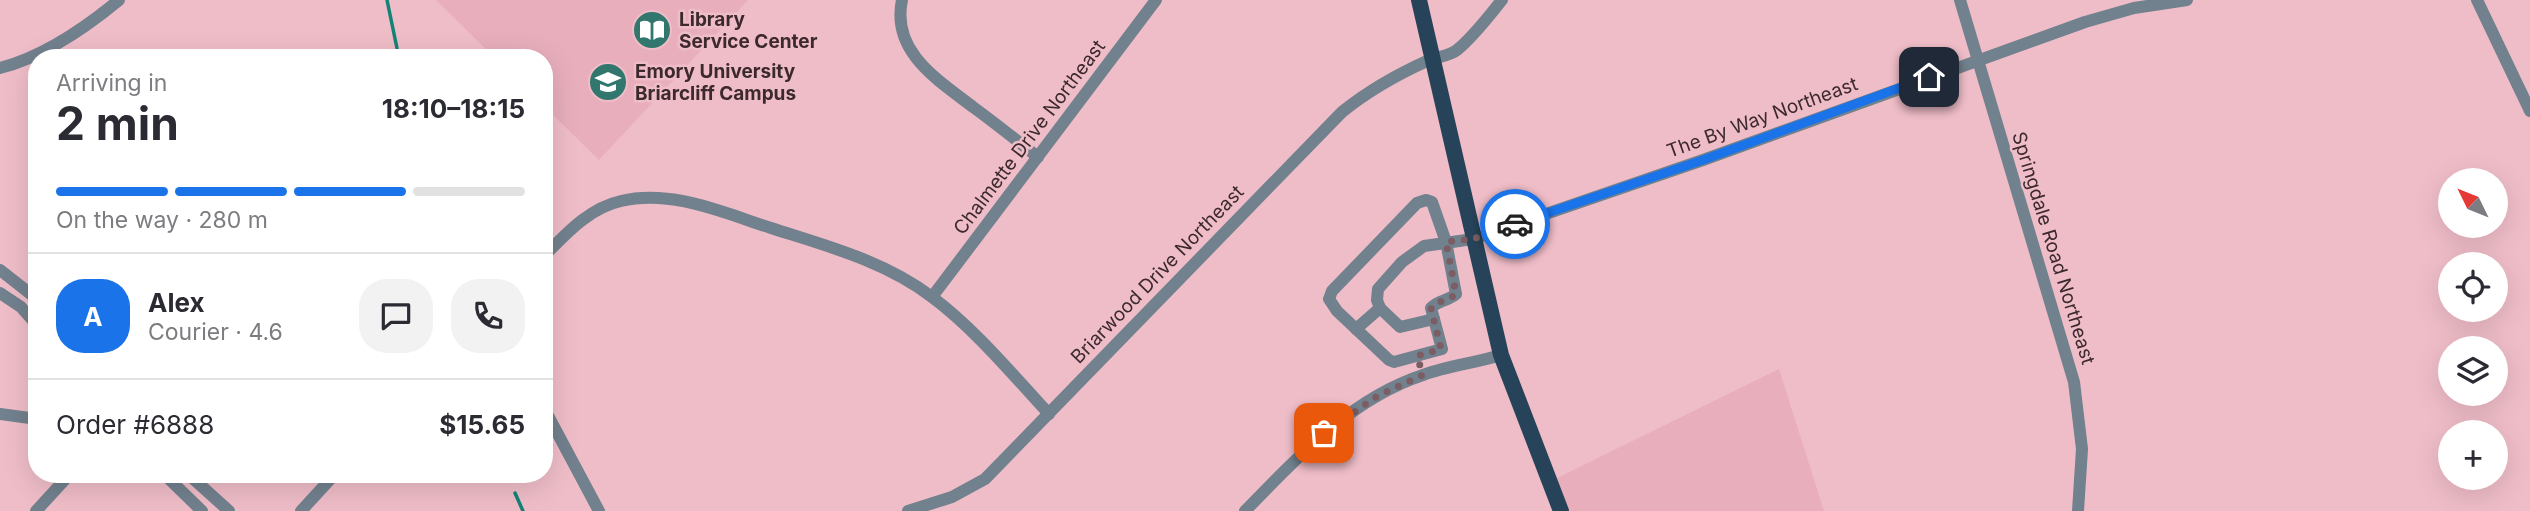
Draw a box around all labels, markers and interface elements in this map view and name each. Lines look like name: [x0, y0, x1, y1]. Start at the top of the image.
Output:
place label: Library Service Center: [679, 8, 818, 53]
library icon: Library Service Center: [631, 9, 673, 51]
street label: Chalmette Drive Northeast: [949, 36, 1110, 239]
pin: [1899, 47, 1959, 107]
icon: home: [1910, 58, 1948, 96]
place label: Emory University Briarcliff Campus: [635, 60, 796, 105]
school or university icon: Emory University Briarcliff Campus: [587, 61, 629, 103]
text: Arriving in: [56, 69, 167, 97]
street label: The By Way Northeast: [1664, 72, 1861, 163]
text: 18:10–18:15: [382, 93, 525, 124]
text: 2 min: [56, 95, 179, 151]
street label: Springdale Road Northeast: [2007, 129, 2100, 367]
north arrow: [2438, 168, 2508, 238]
map controls: [2438, 168, 2508, 490]
street label: Briarwood Drive Northeast: [1066, 180, 1249, 368]
courier: [1480, 189, 1550, 259]
icon: car: [1496, 205, 1534, 243]
text: On the way · 280 m: [56, 206, 268, 234]
button: locate: [2438, 252, 2508, 322]
button: chat: [359, 279, 433, 353]
button: phone: [451, 279, 525, 353]
text: Alex: [148, 287, 205, 318]
text: A: [83, 301, 103, 332]
text: Courier · 4.6: [148, 318, 283, 346]
button: layers: [2438, 336, 2508, 406]
pin: [1294, 403, 1354, 463]
text: Order #6888: [56, 409, 214, 440]
text: $15.65: [439, 409, 525, 440]
icon: bag: [1305, 414, 1343, 452]
button: +: [2438, 420, 2508, 490]

